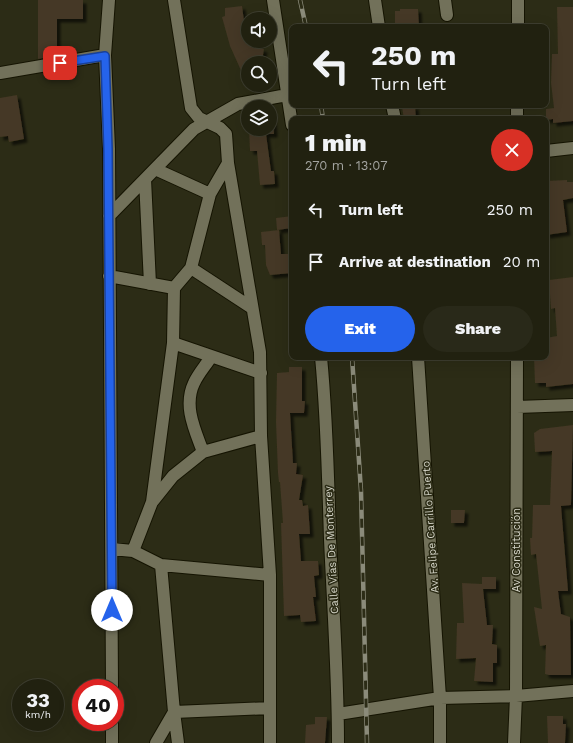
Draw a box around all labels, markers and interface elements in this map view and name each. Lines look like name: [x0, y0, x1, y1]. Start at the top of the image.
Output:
map controls: [241, 12, 277, 136]
button: sound: [241, 12, 277, 48]
text: 250 m: [371, 39, 456, 72]
icon: left: [305, 40, 357, 92]
pin: [43, 46, 77, 80]
icon: arrive: [49, 52, 71, 74]
button: search: [241, 56, 277, 92]
text: Turn left: [371, 73, 446, 94]
button: layers: [241, 100, 277, 136]
text: 1 min: [305, 129, 367, 157]
button: close: [491, 129, 533, 171]
text: 270 m · 13:07: [305, 158, 387, 173]
icon: left: [305, 199, 327, 221]
text: Turn left: [339, 201, 403, 219]
text: 250 m: [487, 201, 533, 219]
icon: arrive: [305, 251, 327, 273]
text: Arrive at destination: [339, 253, 491, 271]
text: 20 m: [503, 253, 540, 271]
button: Exit: [305, 306, 415, 352]
button: Share: [423, 306, 533, 352]
street label: Av. Felipe Carrillo Puerto: [419, 461, 442, 593]
street label: Calle Vías De Monterrey: [322, 485, 341, 614]
street label: Av Constitución: [510, 508, 523, 592]
position arrow: [91, 589, 133, 631]
speed limit sign: 40: [72, 679, 124, 731]
text: 33: [26, 688, 50, 712]
text: km/h: [25, 709, 51, 720]

